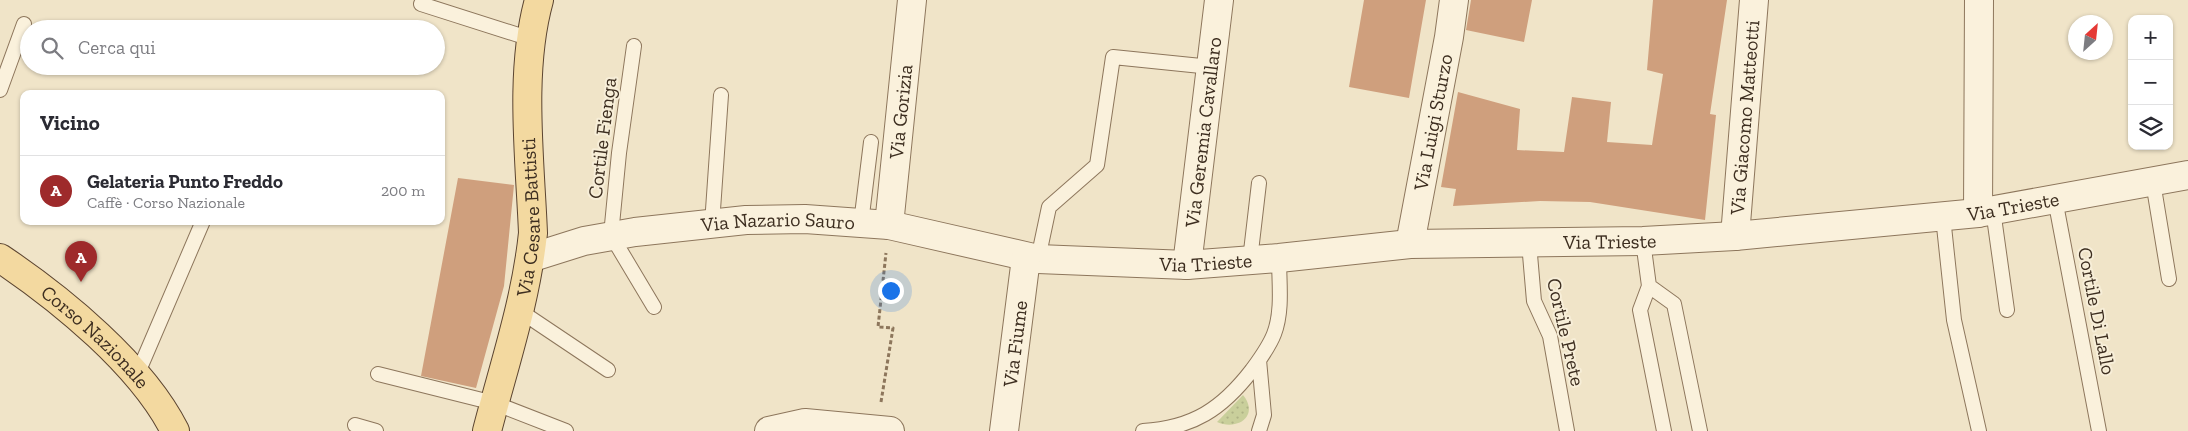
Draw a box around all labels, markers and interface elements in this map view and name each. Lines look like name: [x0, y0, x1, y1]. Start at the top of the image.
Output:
north arrow: [2068, 15, 2113, 60]
map controls: [2128, 15, 2173, 150]
button: +: [2128, 15, 2173, 60]
street label: Via Giacomo Matteotti: [1725, 19, 1764, 217]
search box: [20, 20, 445, 75]
icon: search: [38, 34, 66, 62]
street label: Via Geremia Cavallaro: [1180, 35, 1226, 229]
text: Cerca qui: [78, 36, 156, 59]
street label: Via Luigi Sturzo: [1408, 52, 1458, 193]
button: −: [2128, 60, 2173, 105]
street label: Via Gorizia: [884, 63, 917, 161]
street label: Cortile Fienga: [583, 76, 621, 200]
button: layers: [2128, 105, 2173, 150]
text: Vicino: [40, 110, 100, 135]
street label: Via Cesare Battisti: [511, 137, 545, 300]
text: Gelateria Punto Freddo: [87, 170, 283, 193]
text: A: [51, 181, 62, 200]
text: 200 m: [381, 181, 425, 200]
street label: Via Trieste: [1965, 187, 2061, 226]
text: Caffè · Corso Nazionale: [87, 193, 245, 212]
street label: Via Nazario Sauro: [699, 207, 856, 237]
street label: Via Trieste: [1562, 228, 1657, 254]
pin: A: [65, 241, 97, 282]
street label: Cortile Di Lallo: [2073, 245, 2121, 377]
street label: Via Trieste: [1158, 248, 1253, 277]
street label: Cortile Prete: [1542, 276, 1590, 388]
your location: [878, 278, 904, 304]
street label: Corso Nazionale: [36, 280, 155, 393]
street label: Via Fiume: [998, 299, 1032, 389]

